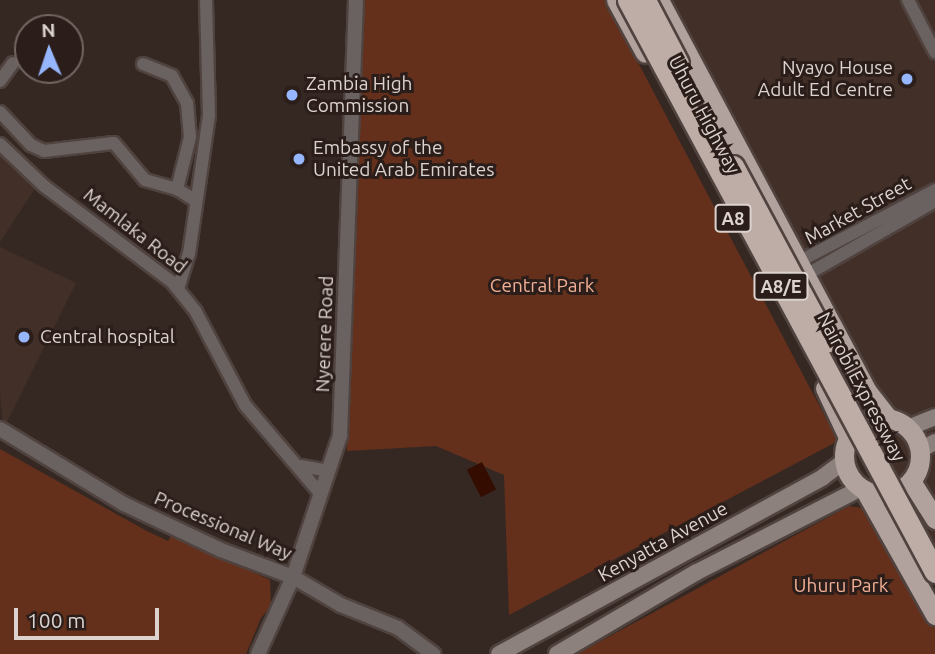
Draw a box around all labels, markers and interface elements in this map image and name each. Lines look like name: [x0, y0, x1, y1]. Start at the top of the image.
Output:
north arrow: [14, 14, 84, 84]
text: N: [41, 19, 56, 41]
street label: Uhuru Highway: [663, 52, 745, 178]
place label: Nyayo House Adult Ed Centre: [758, 57, 893, 101]
marker: Nyayo House Adult Ed Centre: [899, 71, 915, 87]
place label: Zambia High Commission: [306, 73, 412, 117]
marker: Zambia High Commission: [284, 87, 300, 103]
place label: Embassy of the United Arab Emirates: [313, 137, 494, 181]
marker: Embassy of the United Arab Emirates: [291, 151, 307, 167]
street label: Market Street: [801, 172, 915, 250]
street label: Mamlaka Road: [79, 184, 191, 278]
road number: A8: [714, 204, 752, 232]
road number: A8/E: [753, 272, 809, 300]
street label: Nyerere Road: [312, 275, 338, 393]
park label: Central Park: [490, 275, 594, 297]
street label: Nairobi Expressway: [812, 309, 910, 465]
place label: Central hospital: [40, 326, 175, 348]
marker: Central hospital: [14, 327, 34, 347]
street label: Processional Way: [151, 487, 295, 565]
street label: Kenyatta Avenue: [594, 497, 732, 587]
park label: Uhuru Park: [794, 575, 888, 597]
scale bar: [18, 594, 163, 638]
text: 100 m: [27, 608, 85, 632]

